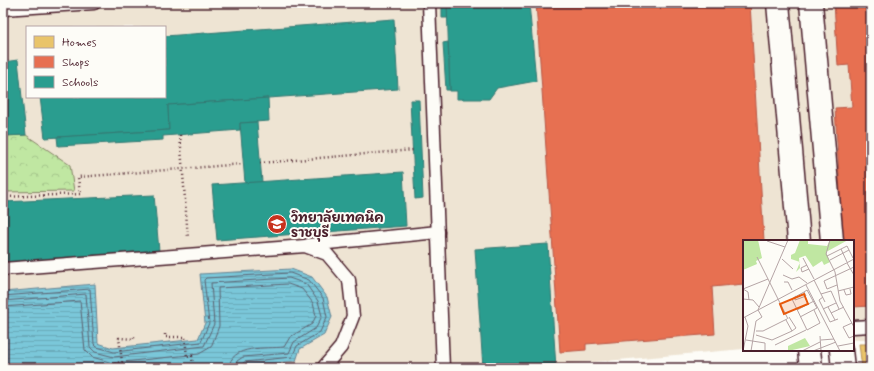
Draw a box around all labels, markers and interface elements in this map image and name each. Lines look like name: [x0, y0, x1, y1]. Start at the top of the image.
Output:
legend: [26, 26, 166, 98]
text: Homes: [62, 35, 97, 51]
text: Shops: [62, 55, 89, 71]
text: Schools: [62, 75, 98, 91]
place label: วิทยาลัยเทคนิค ราชบุรี: [291, 210, 384, 242]
school or university icon: วิทยาลัยเทคนิค ราชบุรี: [266, 213, 288, 235]
inset map: [743, 240, 854, 351]

